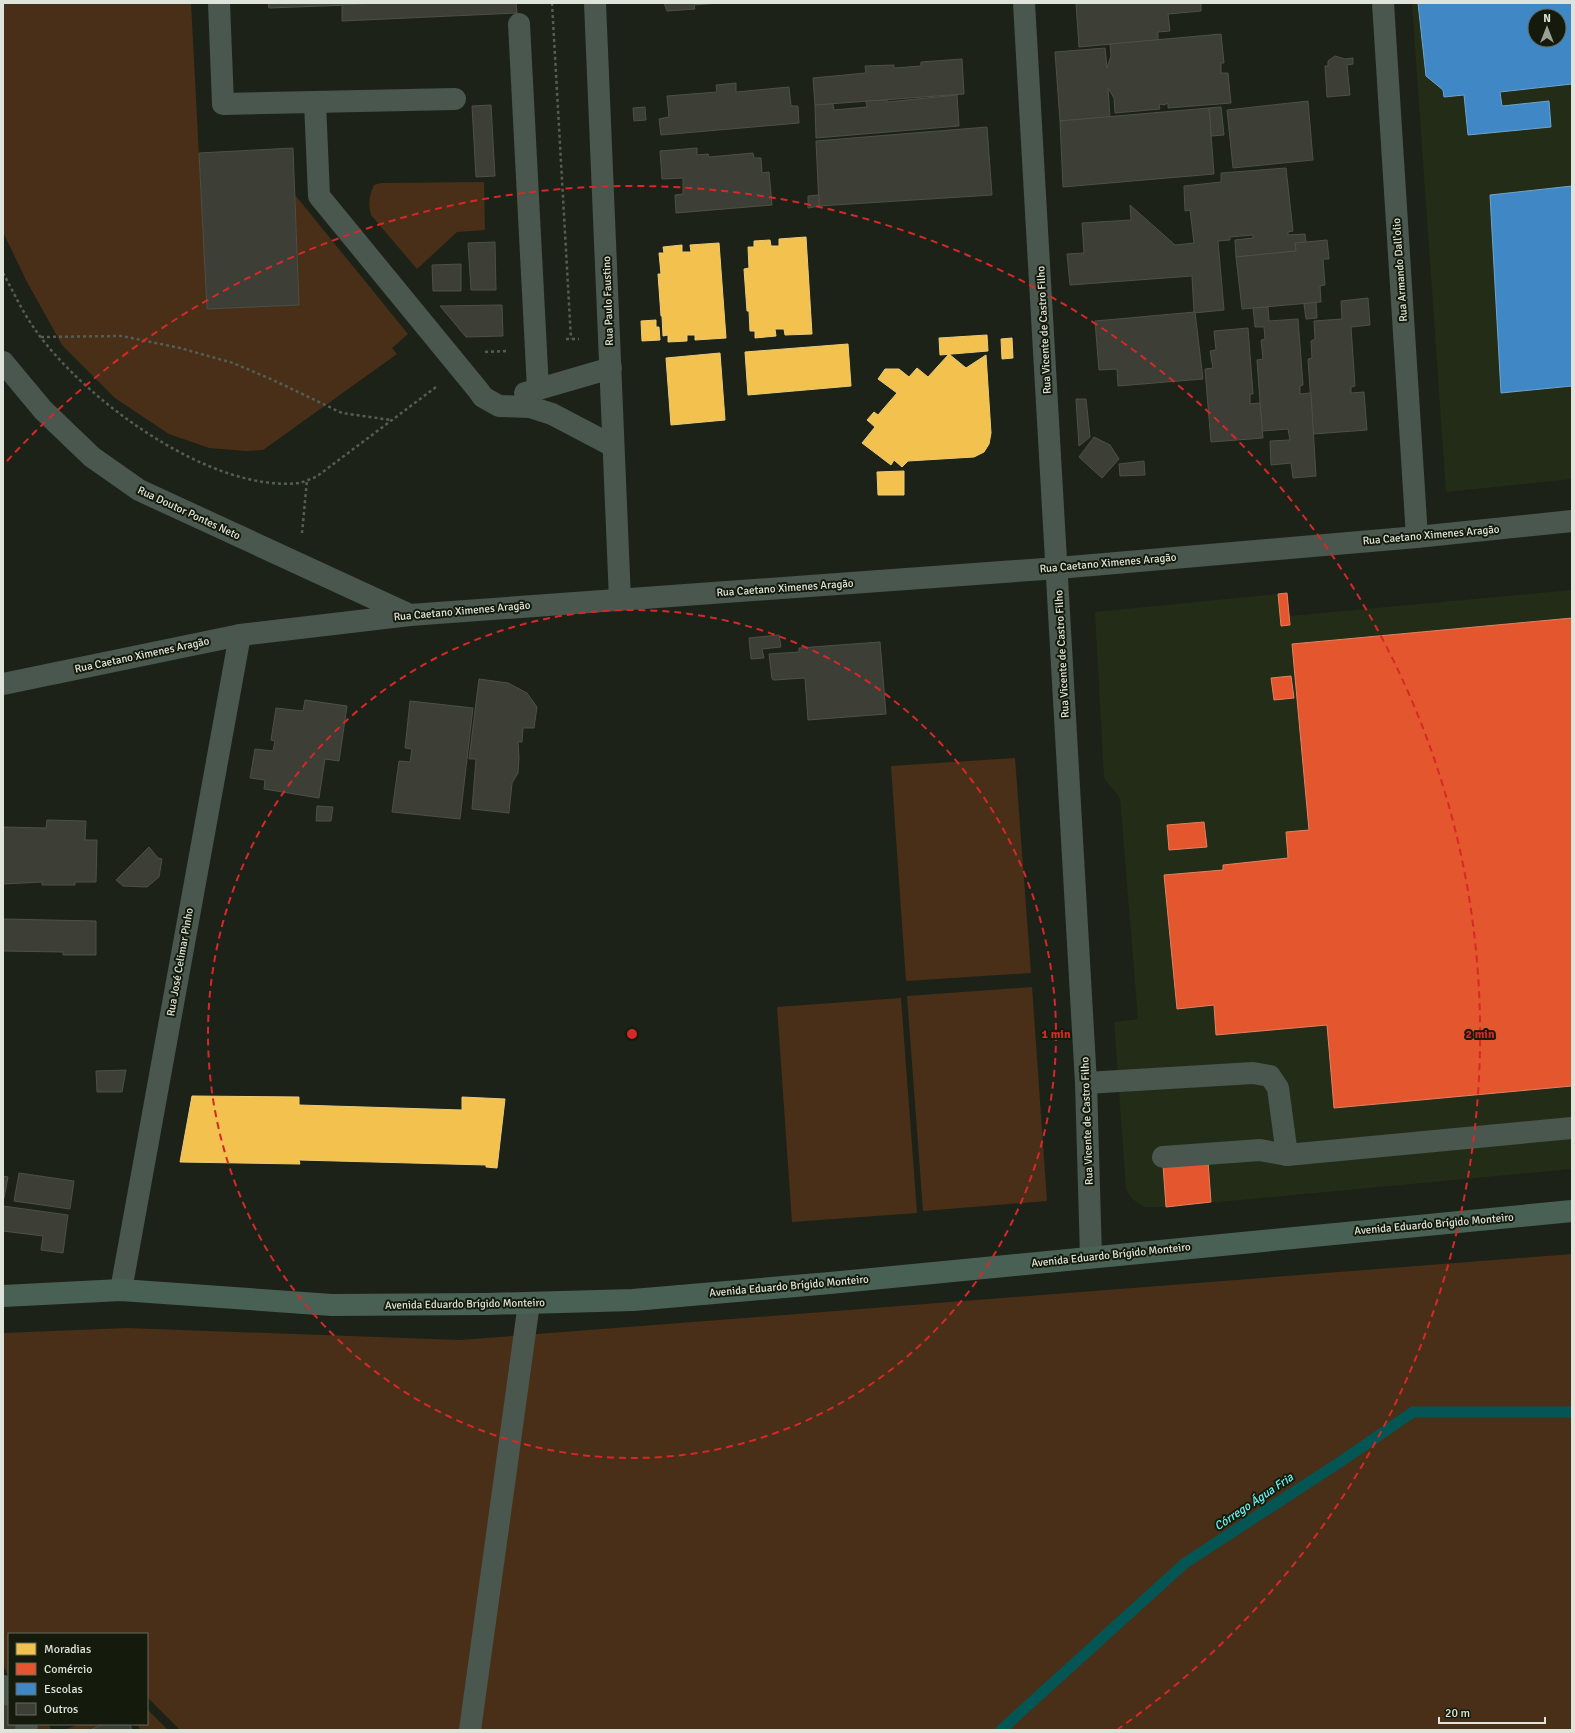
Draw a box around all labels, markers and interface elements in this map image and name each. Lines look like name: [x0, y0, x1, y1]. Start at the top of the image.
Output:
north arrow: [1527, 8, 1567, 48]
text: N: [1543, 12, 1551, 25]
street label: Rua Armando Dall'olio: [1390, 217, 1410, 322]
street label: Rua Paulo Faustino: [600, 256, 616, 346]
street label: Rua Vicente de Castro Filho: [1034, 265, 1054, 394]
street label: Rua Doutor Pontes Neto: [136, 483, 243, 543]
street label: Rua Caetano Ximenes Aragão: [1362, 523, 1500, 547]
street label: Rua Caetano Ximenes Aragão: [1039, 551, 1177, 575]
street label: Rua Caetano Ximenes Aragão: [716, 577, 854, 599]
street label: Rua Vicente de Castro Filho: [1052, 589, 1072, 718]
street label: Rua Caetano Ximenes Aragão: [393, 599, 531, 623]
street label: Rua Caetano Ximenes Aragão: [74, 634, 211, 676]
street label: Rua José Celimar Pinho: [164, 907, 196, 1017]
centre of rings: [625, 1027, 639, 1041]
text: 1 min: [1042, 1027, 1071, 1042]
text: 2 min: [1466, 1027, 1495, 1042]
street label: Rua Vicente de Castro Filho: [1078, 1056, 1096, 1185]
street label: Avenida Eduardo Brígido Monteiro: [1354, 1211, 1515, 1237]
street label: Avenida Eduardo Brígido Monteiro: [1031, 1240, 1192, 1270]
street label: Avenida Eduardo Brígido Monteiro: [709, 1273, 870, 1299]
street label: Avenida Eduardo Brígido Monteiro: [385, 1296, 545, 1312]
water label: Córrego Água Fria: [1212, 1470, 1297, 1534]
legend: [8, 1633, 148, 1725]
text: Moradias: [44, 1642, 91, 1657]
text: Comércio: [44, 1662, 92, 1677]
text: Escolas: [44, 1682, 83, 1697]
scale bar: [1439, 1699, 1545, 1725]
text: Outros: [44, 1702, 78, 1717]
text: 20 m: [1445, 1706, 1470, 1721]

